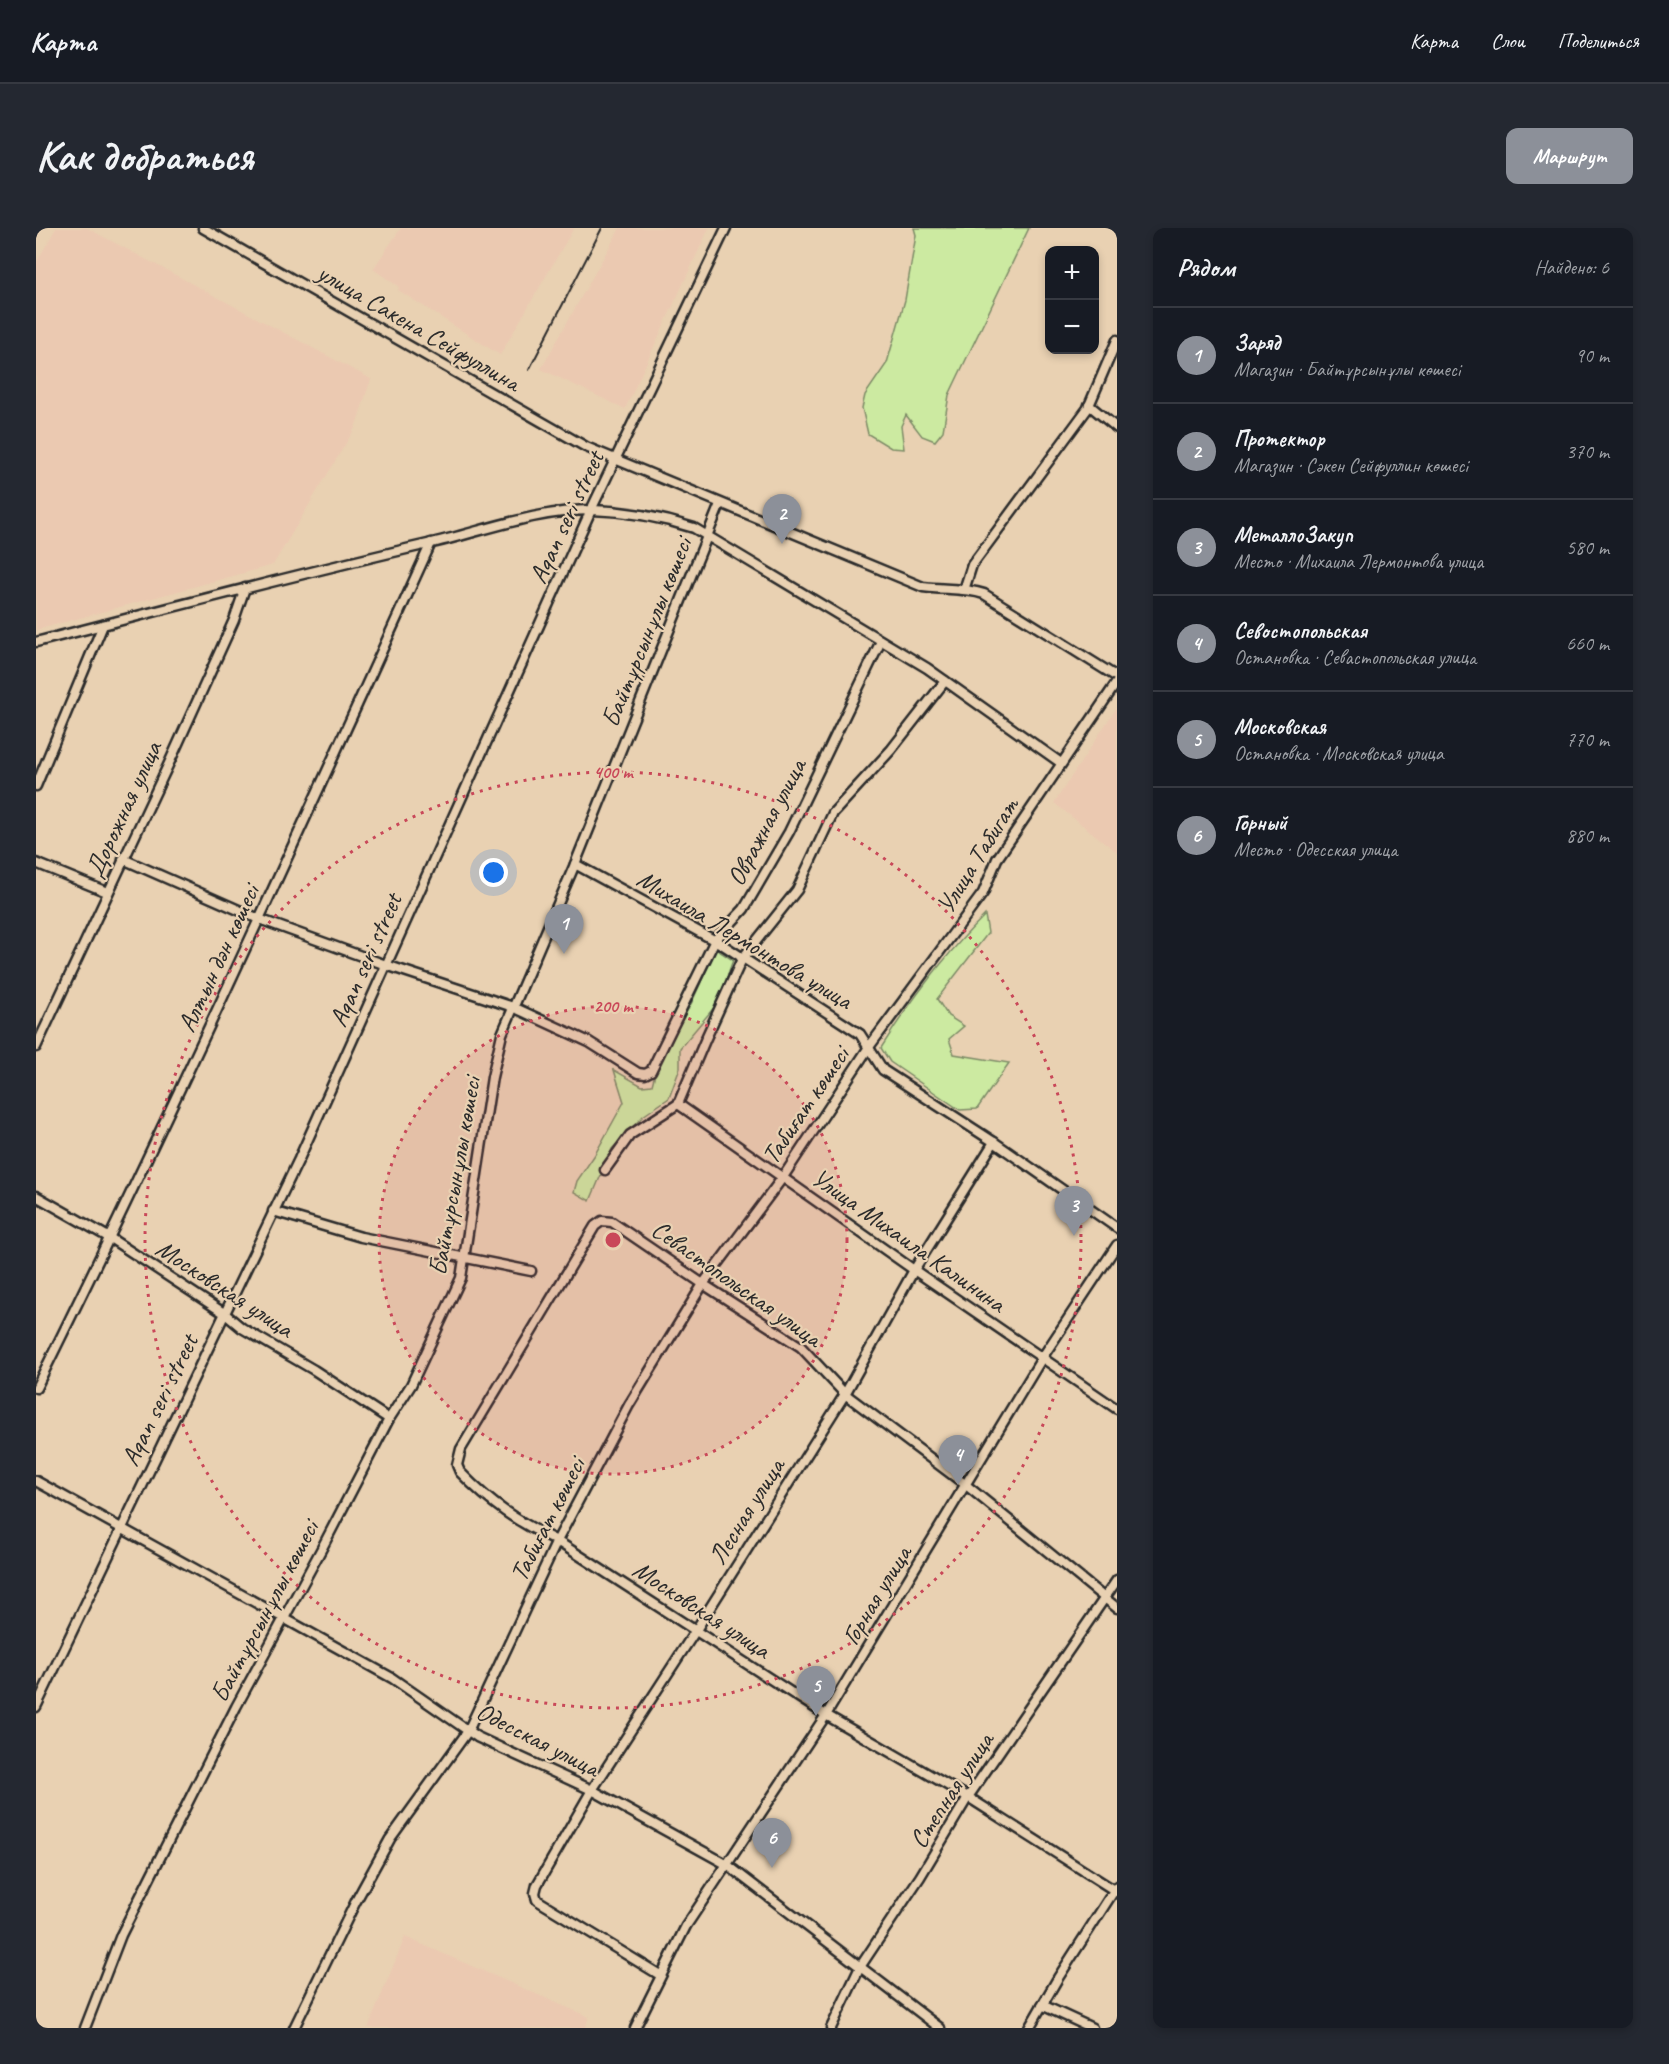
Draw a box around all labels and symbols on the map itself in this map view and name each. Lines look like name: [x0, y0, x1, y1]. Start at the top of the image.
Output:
street label: улица Сакена Сейфуллина: [310, 255, 528, 400]
street label: Aqan seri street: [521, 444, 612, 589]
pin: 2: [762, 494, 802, 544]
street label: Байтұрсынұлы көшесі: [593, 530, 701, 732]
street label: Дорожная улица: [78, 735, 170, 882]
street label: Овражная улица: [719, 751, 815, 891]
text: 400 m: [594, 761, 634, 783]
street label: Улица Табигат: [929, 789, 1027, 920]
your location: [479, 858, 508, 887]
street label: Михаила Лермонтова улица: [631, 862, 860, 1017]
street label: Алтын дән көшесі: [170, 876, 268, 1037]
street label: Aqan seri street: [321, 886, 410, 1032]
pin: 1: [544, 904, 584, 954]
text: 200 m: [594, 995, 634, 1017]
street label: Табиғат көшесі: [754, 1038, 858, 1170]
street label: Байтұрсынұлы көшесі: [421, 1071, 489, 1278]
street label: Улица Михаила Калинина: [805, 1161, 1014, 1321]
pin: 3: [1054, 1186, 1094, 1236]
street label: Севастопольская улица: [645, 1212, 830, 1356]
centre of rings: [603, 1230, 623, 1250]
street label: Московская улица: [150, 1232, 301, 1346]
street label: Aqan seri street: [113, 1327, 206, 1471]
pin: 4: [938, 1436, 978, 1485]
street label: Табиғат көшесі: [502, 1449, 594, 1587]
street label: Лесная улица: [701, 1450, 793, 1570]
street label: Байтұрсынұлы көшесі: [203, 1512, 328, 1708]
street label: Горная улица: [834, 1538, 920, 1651]
street label: Московская улица: [627, 1553, 778, 1667]
pin: 5: [796, 1666, 836, 1716]
street label: Одесская улица: [471, 1694, 607, 1786]
street label: Степная улица: [902, 1724, 1002, 1854]
pin: 6: [752, 1818, 792, 1868]

